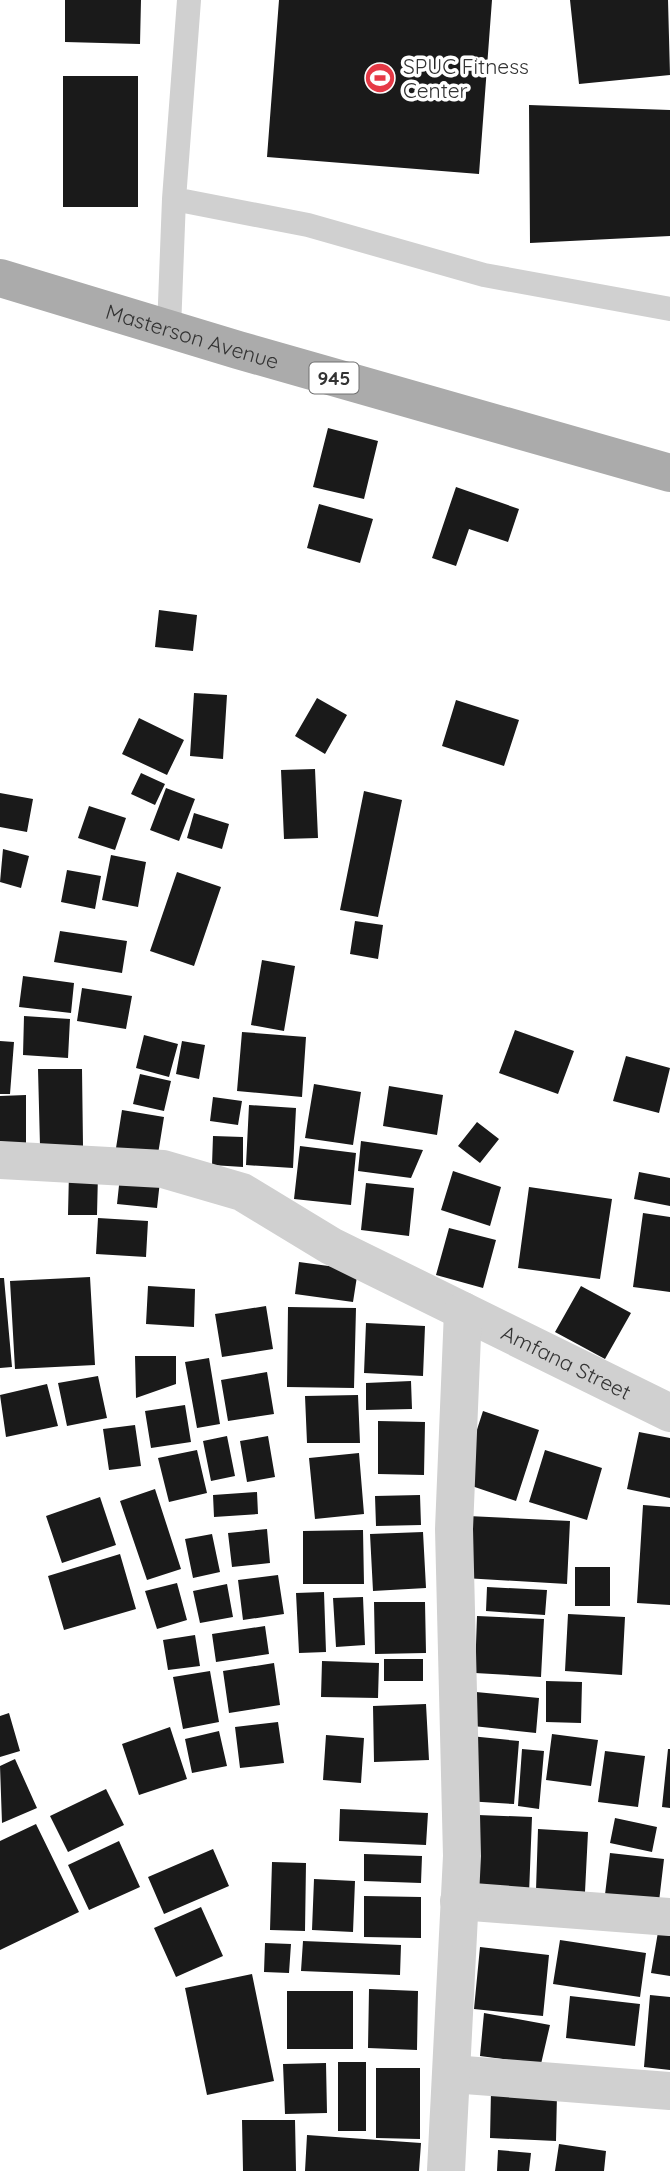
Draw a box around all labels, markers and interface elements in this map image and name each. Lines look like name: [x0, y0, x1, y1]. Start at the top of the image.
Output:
place label: SPUC Fitness Center: [403, 53, 529, 103]
sports icon: SPUC Fitness Center: [363, 61, 397, 95]
street label: Masterson Avenue: [103, 298, 282, 374]
road number: 945: [310, 362, 358, 394]
street label: Amfana Street: [497, 1319, 635, 1405]

